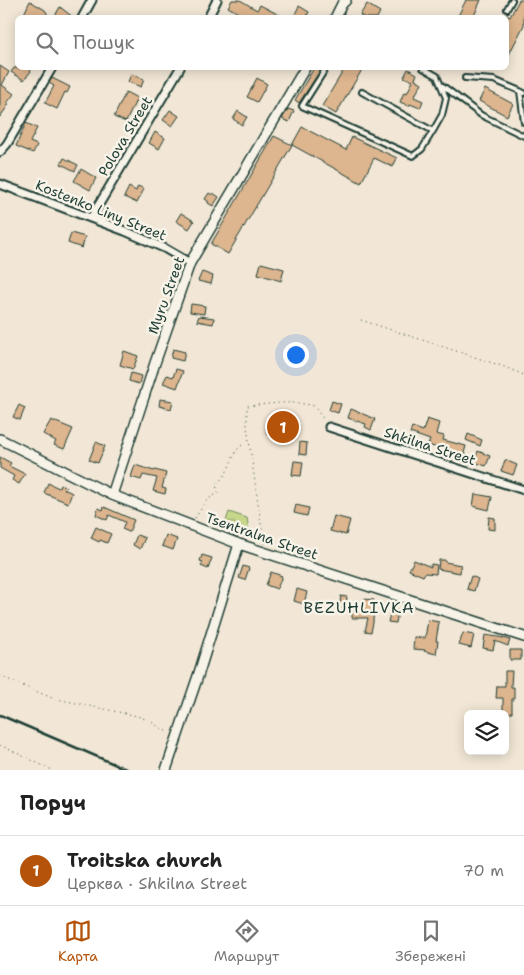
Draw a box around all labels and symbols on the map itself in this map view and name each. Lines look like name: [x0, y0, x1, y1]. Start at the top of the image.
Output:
street label: Polova Street: [94, 93, 156, 179]
street label: Kostenko Liny Street: [33, 176, 169, 244]
street label: Myru Street: [144, 254, 188, 336]
your location: [283, 342, 309, 368]
pin: 1: [267, 408, 299, 446]
street label: Shkilna Street: [382, 423, 478, 469]
street label: Tsentralna Street: [203, 508, 321, 564]
district label: BEZUHLIVKA: [304, 597, 415, 618]

